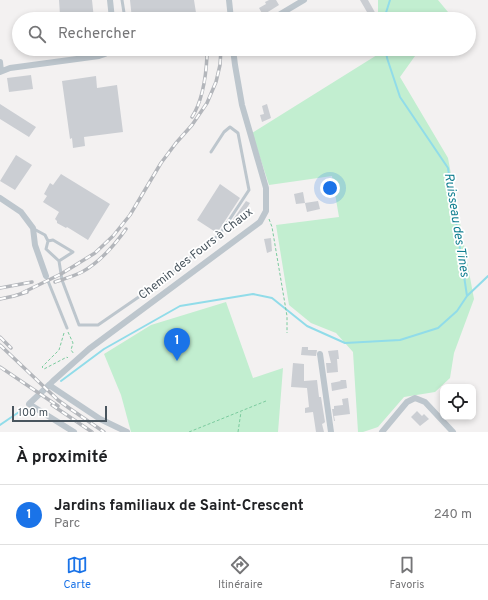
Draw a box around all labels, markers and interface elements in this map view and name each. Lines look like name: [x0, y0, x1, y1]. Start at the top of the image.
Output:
search box: [12, 12, 476, 56]
icon: search: [26, 23, 48, 45]
text: Rechercher: [58, 25, 136, 44]
water label: Ruisseau des Tines: [440, 172, 472, 278]
your location: [320, 178, 340, 198]
street label: Chemin des Fours à Chaux: [136, 204, 256, 304]
pin: 1: [164, 328, 190, 361]
map controls: [440, 384, 476, 420]
button: locate: [440, 384, 476, 420]
scale bar: [12, 404, 107, 423]
text: 100 m: [18, 406, 48, 420]
text: À proximité: [16, 447, 108, 469]
text: Jardins familiaux de Saint-Crescent: [54, 497, 304, 516]
text: 1: [26, 507, 32, 523]
text: 240 m: [434, 507, 472, 523]
text: Parc: [54, 516, 80, 532]
tab: Carte: [63, 554, 91, 592]
tab: Itinéraire: [218, 554, 263, 592]
tab: Favoris: [390, 554, 424, 592]

